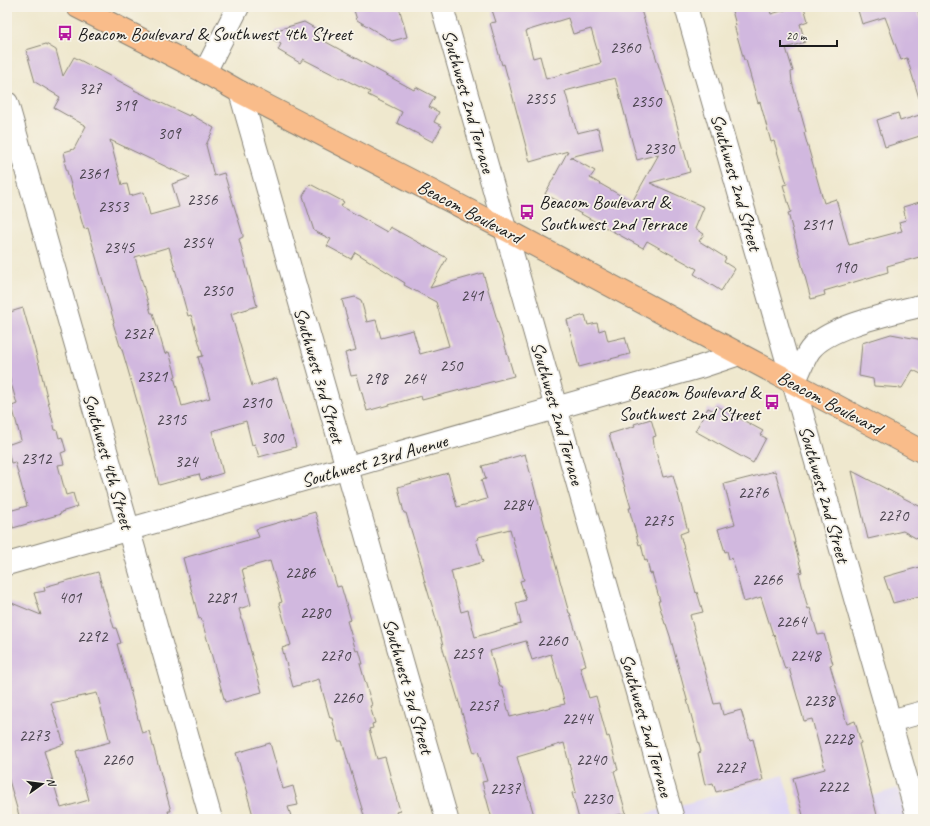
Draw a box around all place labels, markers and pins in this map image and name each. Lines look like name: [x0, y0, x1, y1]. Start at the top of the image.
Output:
place label: Beacom Boulevard & Southwest 4th Street: [77, 22, 354, 46]
bus stop icon: Beacom Boulevard & Southwest 4th Street: [56, 24, 74, 42]
place label: Beacom Boulevard & Southwest 2nd Terrace: [539, 190, 688, 236]
bus stop icon: Beacom Boulevard & Southwest 2nd Terrace: [518, 203, 536, 221]
place label: Beacom Boulevard & Southwest 2nd Street: [619, 380, 762, 426]
bus stop icon: Beacom Boulevard & Southwest 2nd Street: [763, 393, 781, 411]

